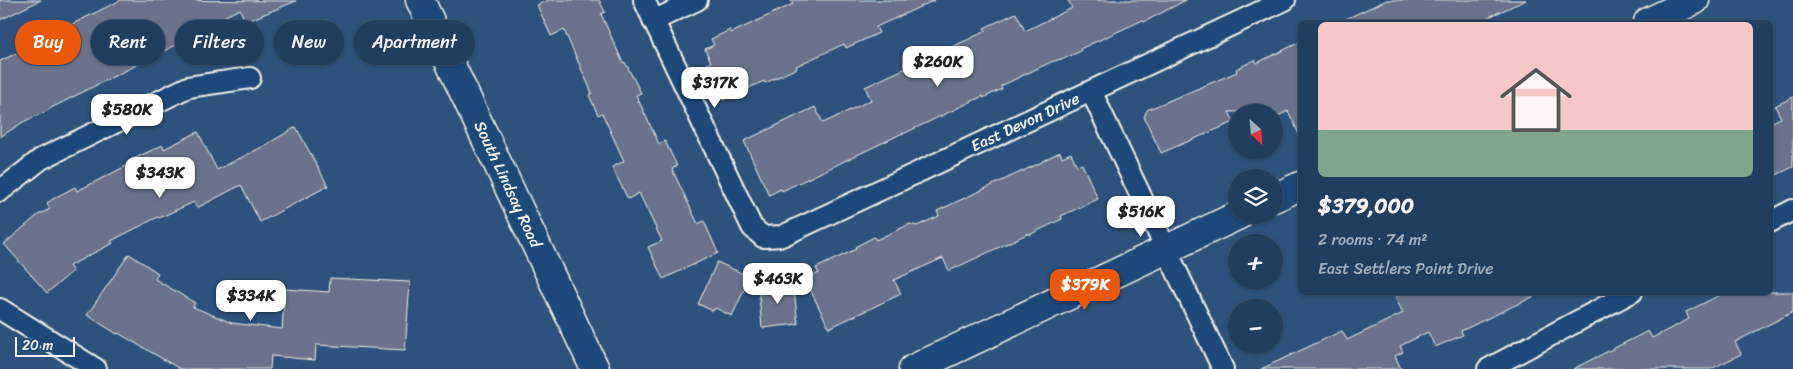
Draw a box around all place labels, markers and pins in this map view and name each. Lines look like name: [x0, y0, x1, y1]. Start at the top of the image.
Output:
pin: $260K: [903, 46, 973, 88]
pin: $317K: [680, 66, 750, 109]
pin: $580K: [92, 94, 162, 136]
pin: $343K: [125, 156, 195, 199]
pin: $516K: [1106, 196, 1176, 238]
pin: $463K: [743, 262, 813, 305]
pin: $379K: [1050, 268, 1120, 311]
pin: $334K: [216, 280, 286, 322]

